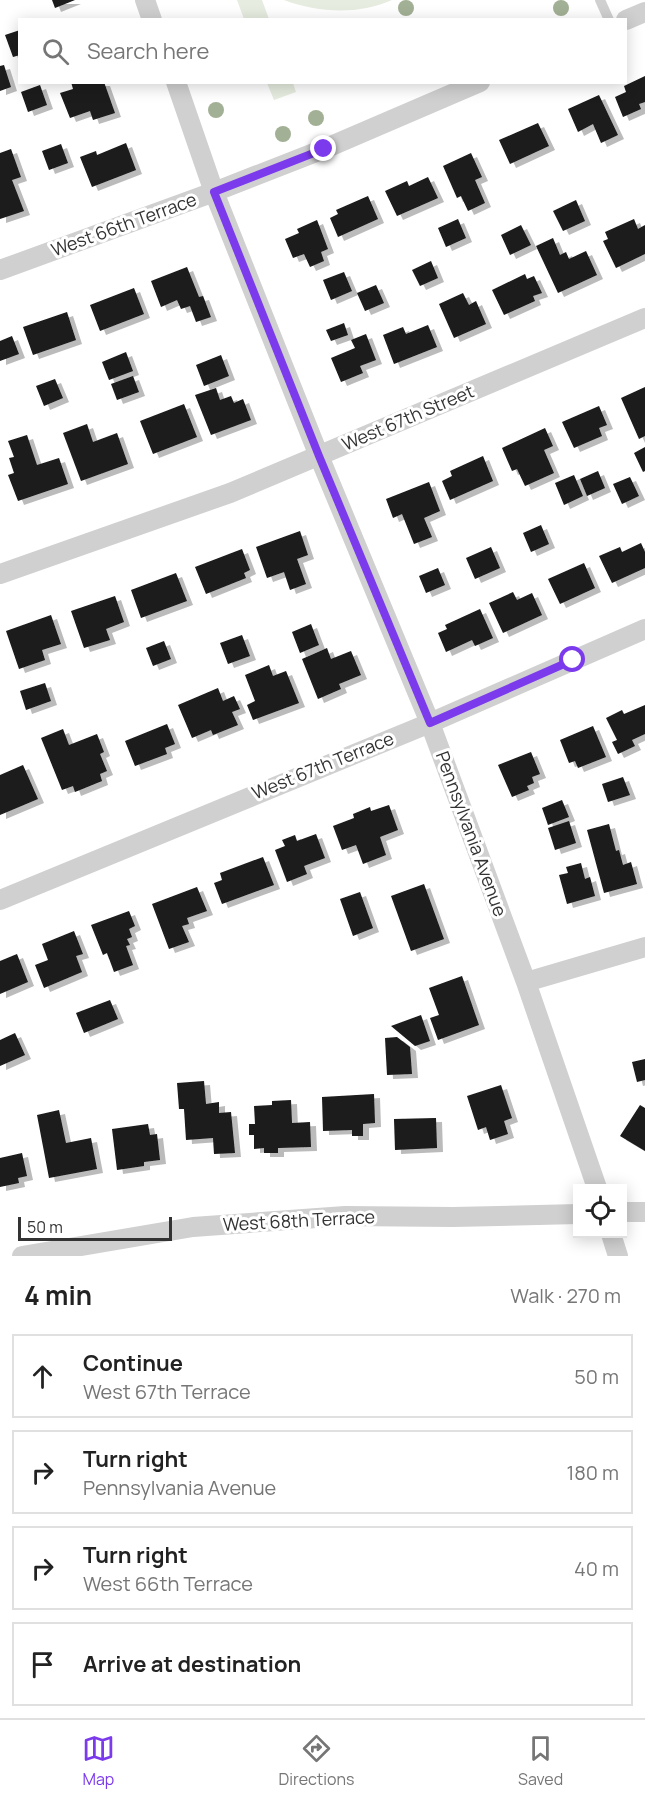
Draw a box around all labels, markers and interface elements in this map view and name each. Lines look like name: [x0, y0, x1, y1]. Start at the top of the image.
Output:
search box: [18, 18, 627, 84]
icon: search: [39, 35, 72, 68]
text: Search here: [87, 36, 209, 66]
route end: [310, 135, 336, 161]
street label: West 66th Terrace: [48, 187, 200, 262]
street label: West 67th Street: [338, 378, 477, 456]
route start: [559, 646, 585, 672]
street label: West 67th Terrace: [248, 726, 397, 804]
street label: Pennsylvania Avenue: [431, 748, 513, 920]
map controls: [573, 1184, 627, 1238]
button: locate: [573, 1184, 627, 1238]
street label: West 68th Terrace: [222, 1204, 376, 1236]
scale bar: [18, 1214, 172, 1242]
text: 50 m: [27, 1216, 63, 1238]
text: 4 min: [24, 1277, 92, 1313]
text: Walk · 270 m: [510, 1282, 621, 1309]
text: Continue: [83, 1348, 183, 1378]
icon: ahead: [26, 1360, 59, 1393]
text: 50 m: [574, 1363, 619, 1390]
text: West 67th Terrace: [83, 1378, 251, 1405]
text: Turn right: [83, 1444, 188, 1474]
icon: right: [26, 1456, 59, 1489]
text: 180 m: [566, 1459, 619, 1486]
text: Pennsylvania Avenue: [83, 1474, 276, 1501]
text: Turn right: [83, 1540, 188, 1570]
icon: right: [26, 1552, 59, 1585]
text: 40 m: [574, 1555, 619, 1582]
text: West 66th Terrace: [83, 1570, 253, 1597]
icon: arrive: [26, 1648, 59, 1681]
text: Arrive at destination: [83, 1649, 301, 1679]
tab: Map: [82, 1732, 115, 1790]
tab: Directions: [279, 1732, 354, 1790]
tab: Saved: [518, 1732, 563, 1790]

